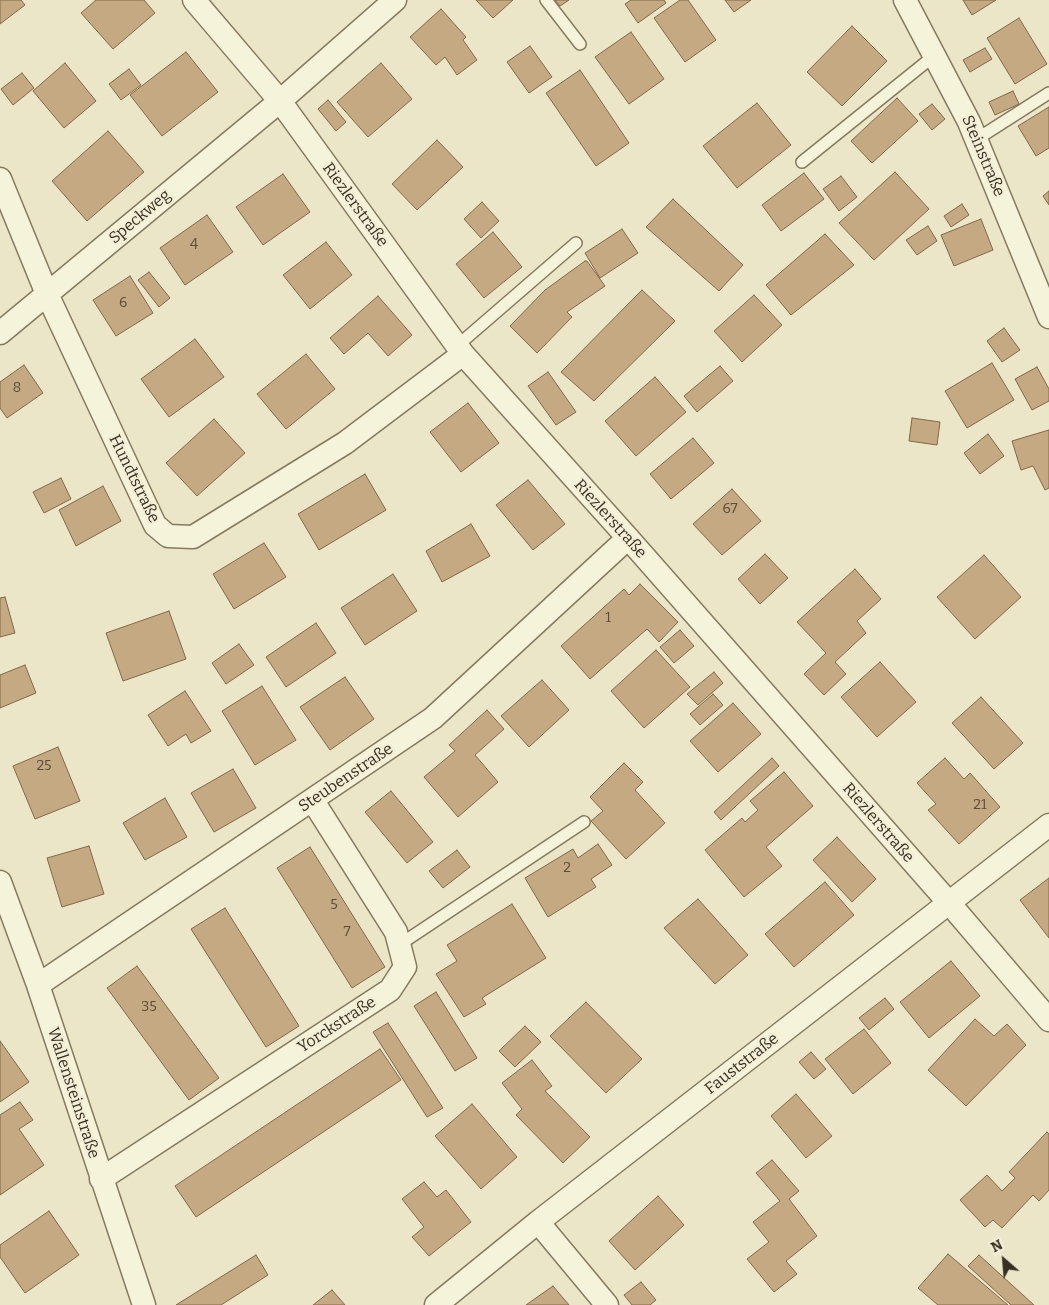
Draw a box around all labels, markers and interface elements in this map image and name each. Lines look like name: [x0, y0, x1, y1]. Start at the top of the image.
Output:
street label: Steinstraße: [957, 112, 1009, 200]
street label: Riezlerstraße: [318, 159, 392, 251]
street label: Speckweg: [105, 186, 175, 248]
house number: 4: [190, 237, 198, 253]
house number: 6: [119, 295, 127, 311]
house number: 8: [13, 380, 21, 396]
street label: Hundtstraße: [104, 432, 164, 526]
street label: Riezlerstraße: [570, 476, 650, 562]
house number: 67: [722, 501, 738, 517]
house number: 1: [605, 610, 611, 626]
street label: Steubenstraße: [295, 739, 397, 817]
house number: 25: [36, 758, 52, 774]
street label: Riezlerstraße: [838, 779, 918, 867]
house number: 21: [973, 797, 987, 813]
house number: 2: [563, 860, 571, 876]
house number: 5: [330, 897, 338, 913]
house number: 7: [343, 924, 351, 940]
street label: Yorckstraße: [294, 993, 380, 1057]
house number: 35: [141, 999, 157, 1015]
street label: Wallensteinstraße: [43, 1025, 103, 1161]
street label: Fauststraße: [701, 1029, 783, 1099]
north arrow: [979, 1235, 1029, 1285]
text: N: [988, 1236, 1006, 1256]

